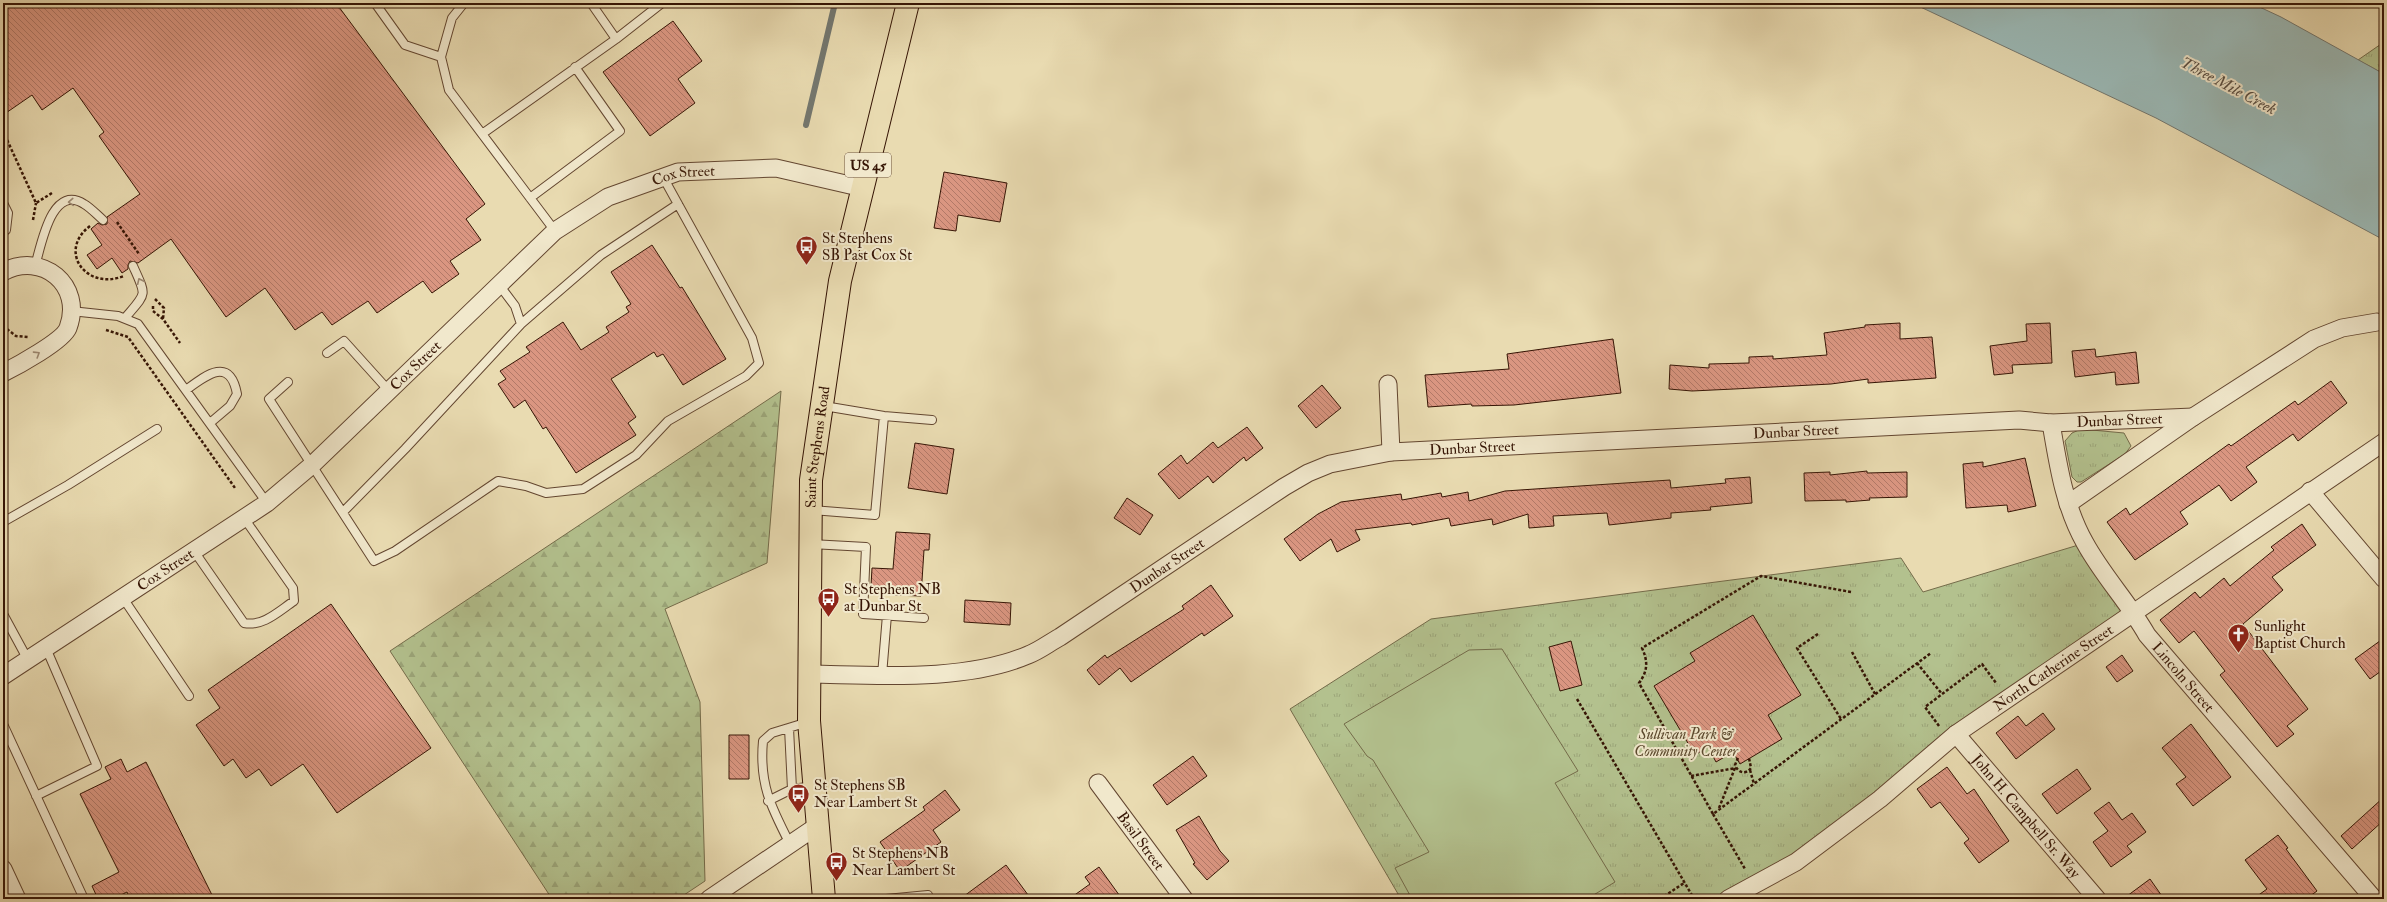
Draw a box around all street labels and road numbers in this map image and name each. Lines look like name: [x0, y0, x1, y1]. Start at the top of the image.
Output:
road number: US 45: [845, 153, 891, 177]
street label: Cox Street: [649, 161, 715, 191]
street label: Cox Street: [386, 337, 445, 395]
street label: Saint Stephens Road: [802, 384, 835, 508]
street label: Dunbar Street: [2076, 409, 2163, 432]
street label: Dunbar Street: [1752, 420, 1840, 444]
street label: Dunbar Street: [1429, 437, 1516, 460]
street label: Dunbar Street: [1126, 534, 1208, 598]
street label: Cox Street: [134, 544, 198, 596]
street label: North Catherine Street: [1990, 621, 2117, 716]
street label: Lincoln Street: [2147, 638, 2218, 717]
street label: John H. Campbell Sr. Way: [1966, 750, 2084, 883]
street label: Basil Street: [1112, 808, 1169, 874]

